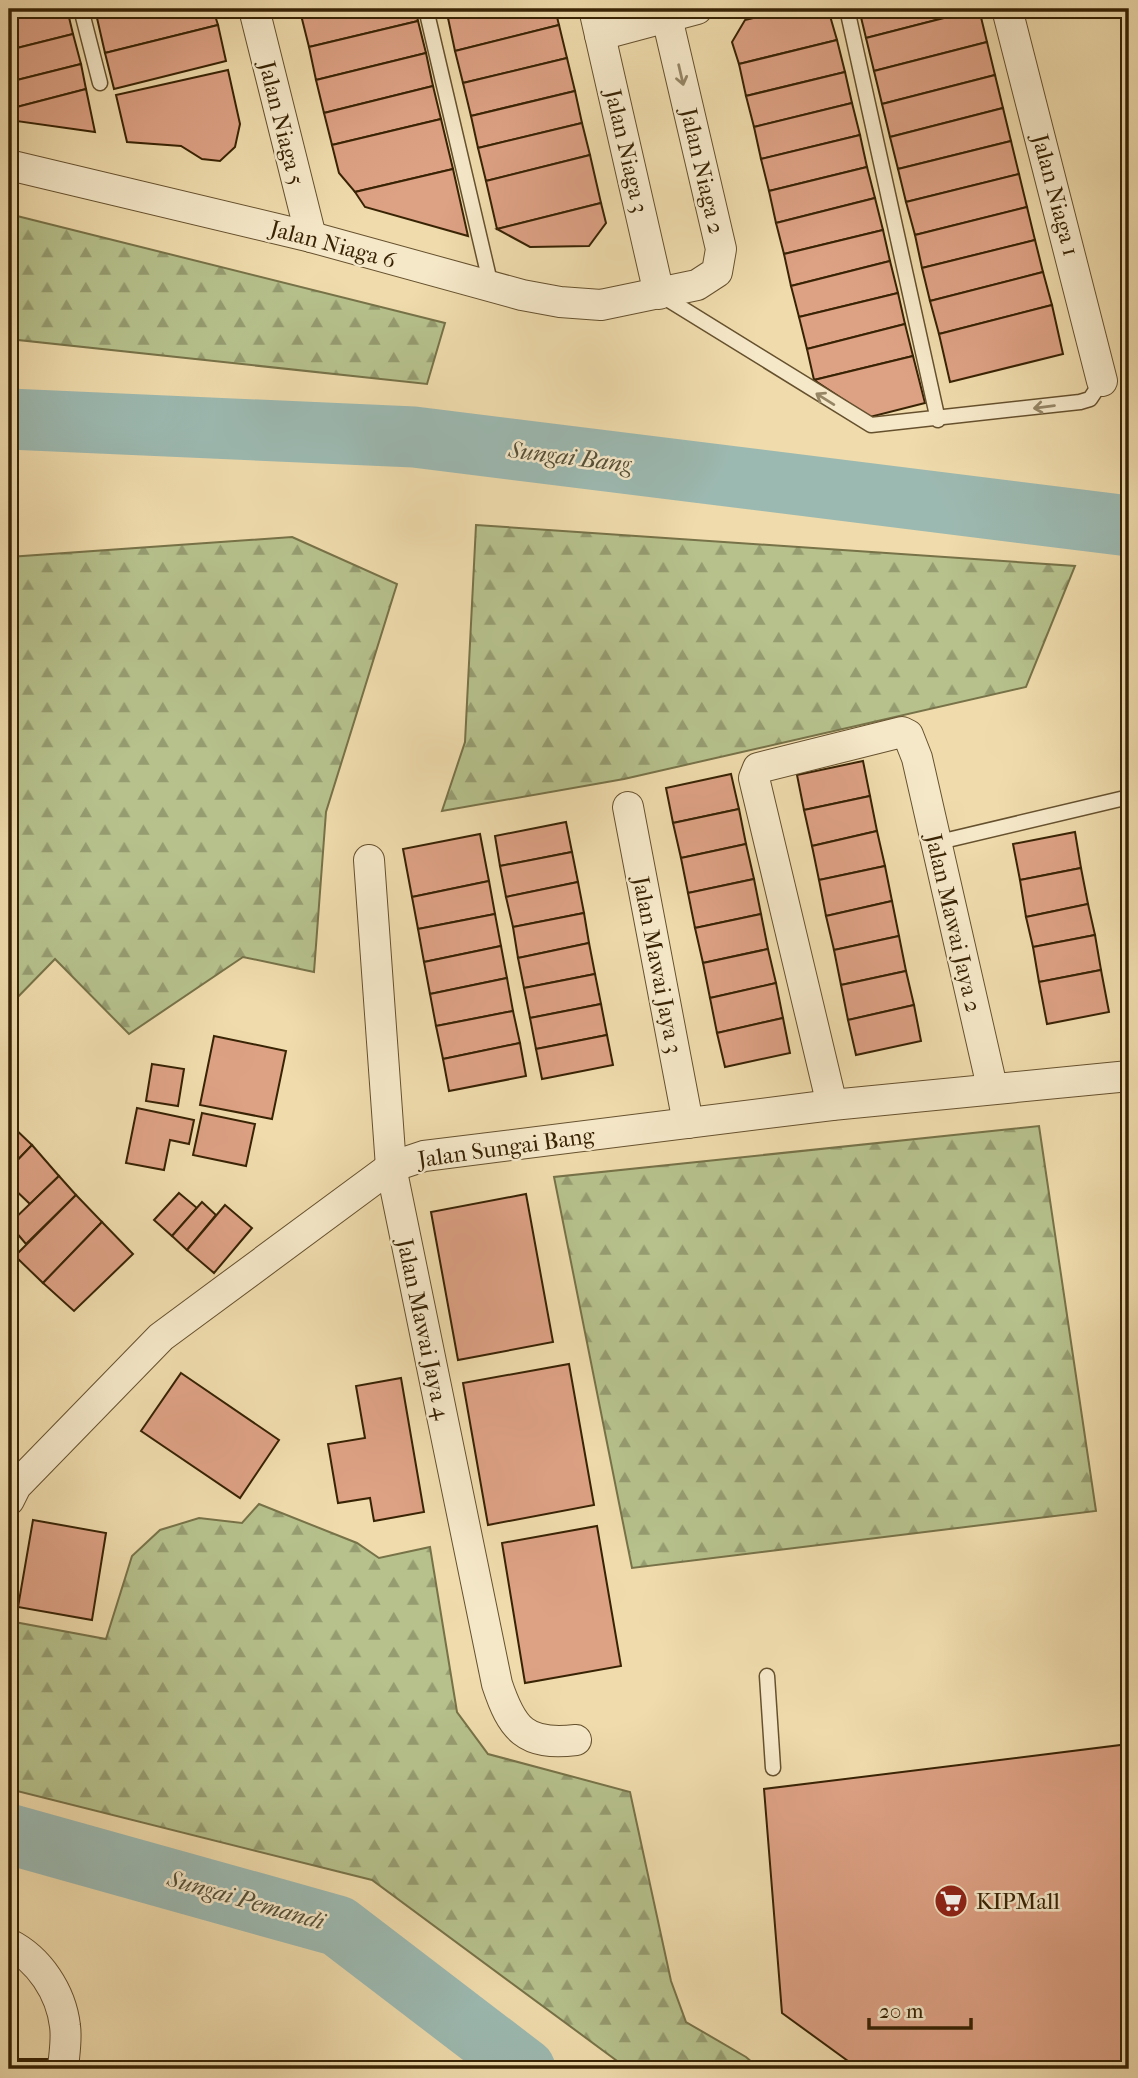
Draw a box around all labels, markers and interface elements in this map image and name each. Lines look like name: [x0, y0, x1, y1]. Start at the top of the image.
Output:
street label: Jalan Niaga 5: [253, 57, 310, 188]
one-way arrow: [674, 63, 688, 86]
street label: Jalan Niaga 3: [599, 85, 654, 216]
street label: Jalan Niaga 2: [674, 104, 730, 237]
street label: Jalan Niaga 1: [1026, 129, 1085, 259]
street label: Jalan Niaga 6: [265, 214, 399, 274]
one-way arrow: [816, 392, 836, 406]
one-way arrow: [1034, 400, 1056, 413]
water label: Sungai Bang: [506, 435, 634, 479]
street label: Jalan Mawai Jaya 2: [919, 829, 987, 1015]
street label: Jalan Mawai Jaya 3: [627, 872, 688, 1056]
street label: Jalan Sungai Bang: [414, 1122, 597, 1174]
street label: Jalan Mawai Jaya 4: [391, 1234, 456, 1423]
water label: Sungai Pemandi: [163, 1864, 330, 1936]
supermarket icon: KIPMall: [932, 1882, 970, 1920]
place label: KIPMall: [976, 1888, 1060, 1915]
scale bar: [869, 1987, 970, 2031]
text: 20 m: [879, 1999, 924, 2023]

